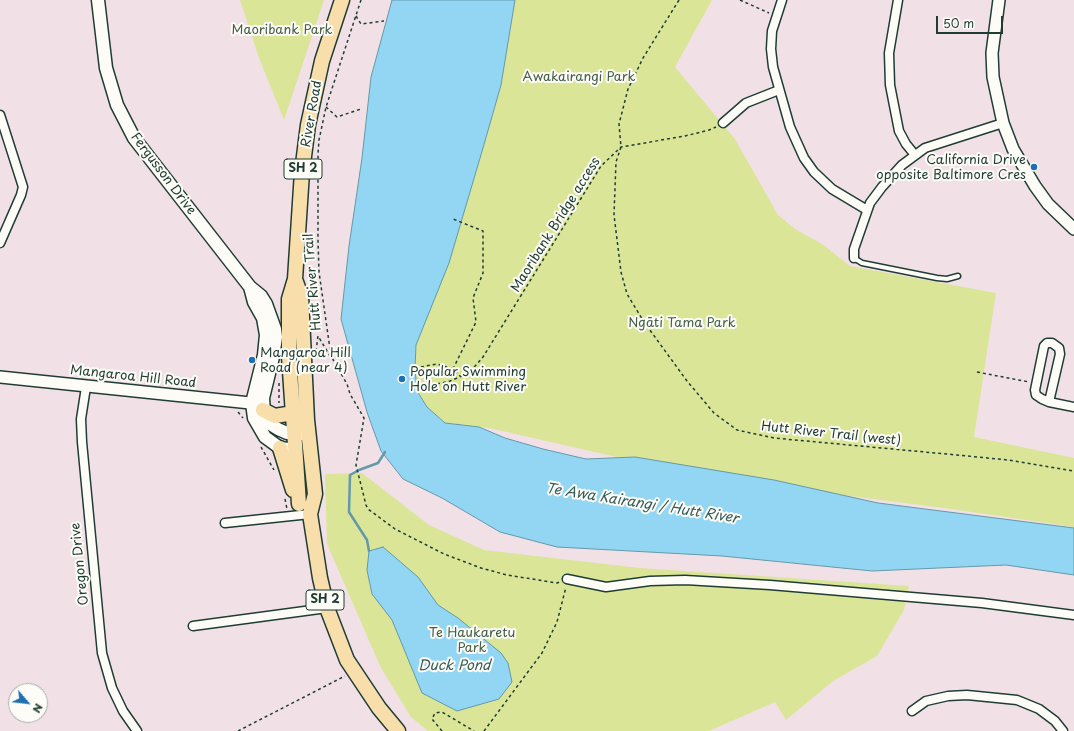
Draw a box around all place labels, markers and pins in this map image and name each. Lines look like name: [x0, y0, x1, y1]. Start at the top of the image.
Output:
place label: California Drive opposite Baltimore Cres: [876, 152, 1026, 183]
marker: California Drive opposite Baltimore Cres: [1029, 162, 1039, 172]
place label: Mangaroa Hill Road (near 4): [260, 345, 351, 376]
marker: Mangaroa Hill Road (near 4): [247, 355, 257, 365]
place label: Popular Swimming Hole on Hutt River: [410, 364, 526, 395]
marker: Popular Swimming Hole on Hutt River: [397, 374, 407, 384]

